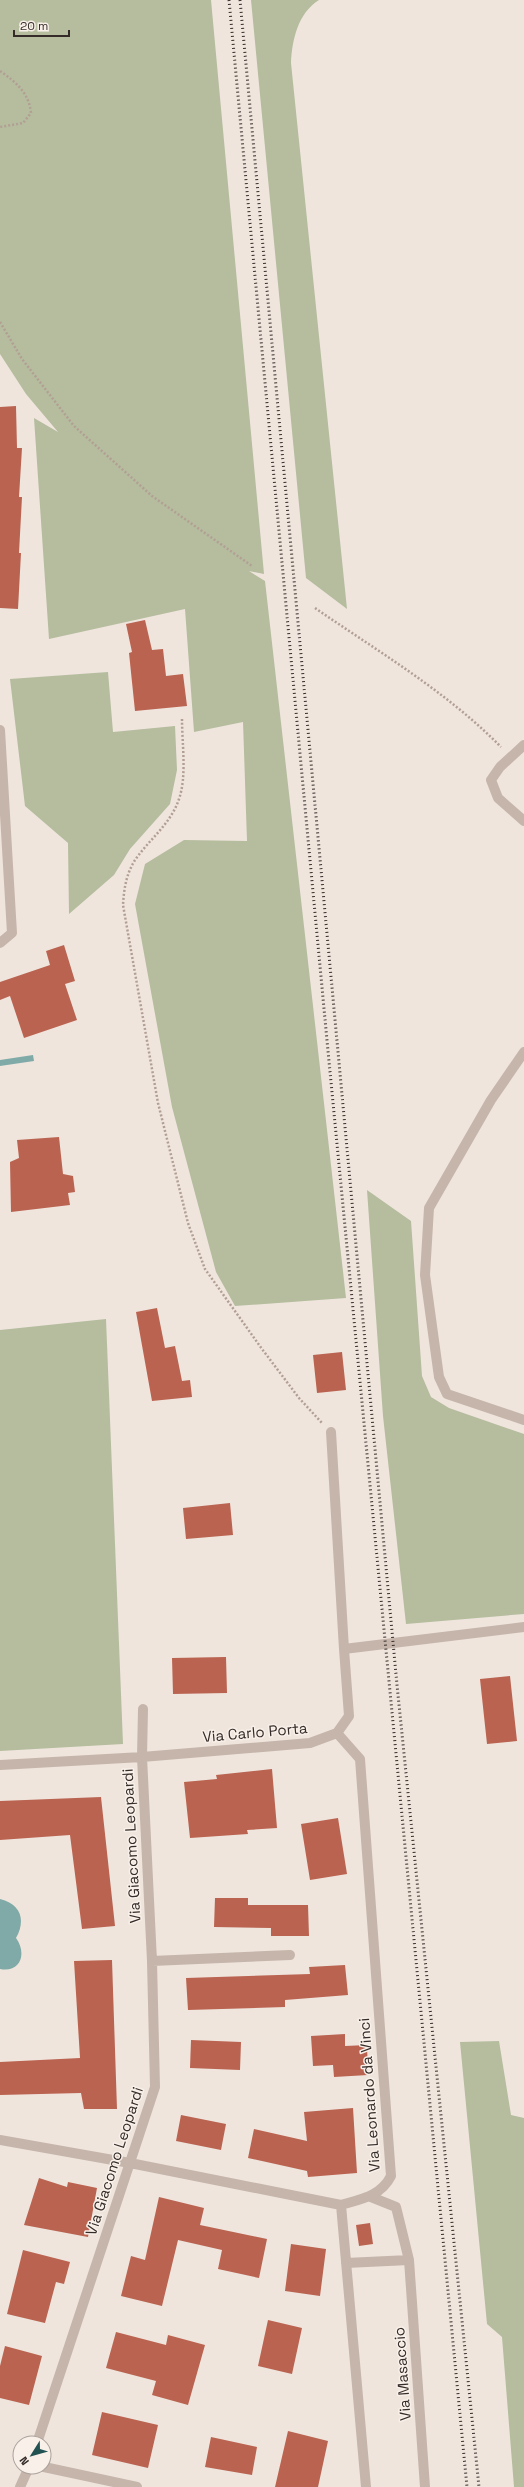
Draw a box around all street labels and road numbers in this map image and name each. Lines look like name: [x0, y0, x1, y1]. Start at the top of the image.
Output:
street label: Via Carlo Porta: [202, 1718, 309, 1746]
street label: Via Giacomo Leopardi: [117, 1768, 145, 1924]
street label: Via Leonardo da Vinci: [354, 2017, 384, 2173]
street label: Via Giacomo Leopardi: [81, 2084, 147, 2238]
street label: Via Masaccio: [389, 2326, 415, 2422]

